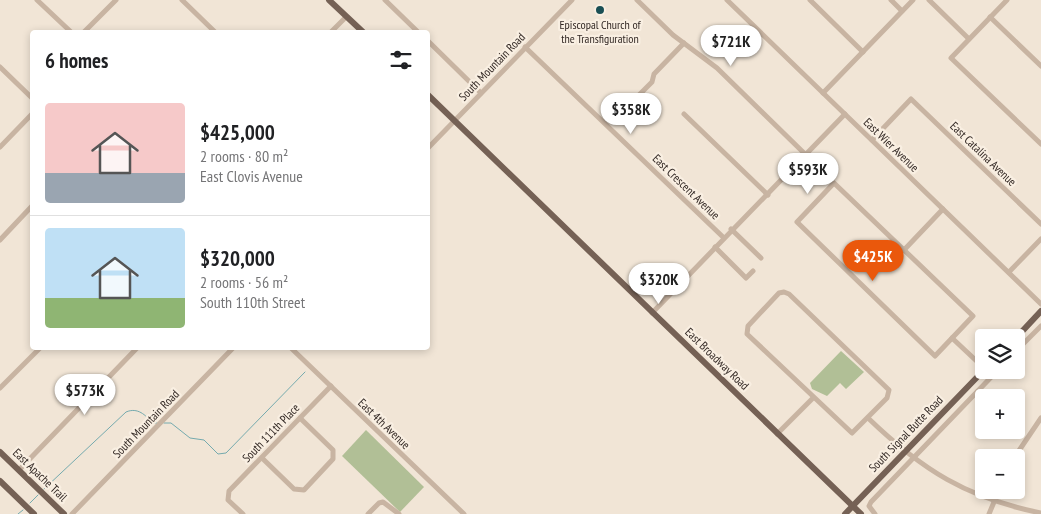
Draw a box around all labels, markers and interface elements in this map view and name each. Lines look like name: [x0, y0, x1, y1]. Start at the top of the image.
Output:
marker: Episcopal Church of the Transfiguration: [594, 4, 606, 16]
place label: Episcopal Church of the Transfiguration: [559, 17, 641, 46]
pin: $721K: [696, 24, 766, 67]
street label: South Mountain Road: [455, 29, 528, 104]
text: $721K: [712, 31, 750, 51]
icon: filters: [387, 46, 415, 74]
text: 6 homes: [45, 47, 108, 74]
pin: $358K: [596, 92, 666, 135]
text: $358K: [612, 99, 650, 119]
street label: East Wier Avenue: [861, 115, 922, 175]
street label: East Catalina Avenue: [947, 118, 1020, 189]
text: $425,000: [200, 119, 275, 146]
icon: home: [85, 123, 145, 183]
text: 2 rooms · 80 m²: [200, 146, 288, 166]
street label: East Crescent Avenue: [650, 151, 723, 223]
pin: $593K: [773, 152, 843, 195]
text: $593K: [789, 159, 827, 179]
text: East Clovis Avenue: [200, 166, 303, 186]
pin: $425K: [838, 240, 908, 282]
text: $320,000: [200, 245, 275, 272]
text: $425K: [854, 246, 892, 266]
icon: home: [85, 248, 145, 308]
pin: $320K: [624, 262, 694, 305]
text: $320K: [640, 269, 678, 289]
text: 2 rooms · 56 m²: [200, 272, 288, 292]
text: South 110th Street: [200, 292, 305, 312]
street label: East Broadway Road: [682, 324, 752, 393]
map controls: [975, 329, 1025, 499]
button: layers: [975, 329, 1025, 379]
pin: $573K: [50, 374, 120, 416]
text: $573K: [66, 380, 104, 400]
street label: South Mountain Road: [109, 386, 182, 461]
button: +: [975, 389, 1025, 439]
street label: South Signal Butte Road: [865, 392, 946, 475]
street label: East 4th Avenue: [355, 395, 413, 452]
street label: South 111th Place: [239, 400, 302, 465]
street label: East Apache Trail: [10, 445, 71, 504]
button: −: [975, 449, 1025, 499]

